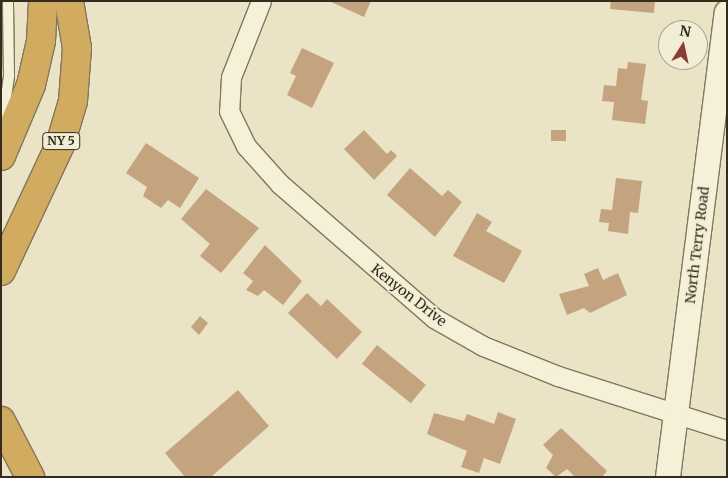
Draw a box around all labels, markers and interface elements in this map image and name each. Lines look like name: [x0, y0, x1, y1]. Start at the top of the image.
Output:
north arrow: [658, 20, 708, 70]
text: N: [678, 21, 692, 41]
road number: NY 5: [41, 132, 81, 150]
street label: North Terry Road: [681, 185, 713, 305]
street label: Kenyon Drive: [368, 260, 450, 330]

